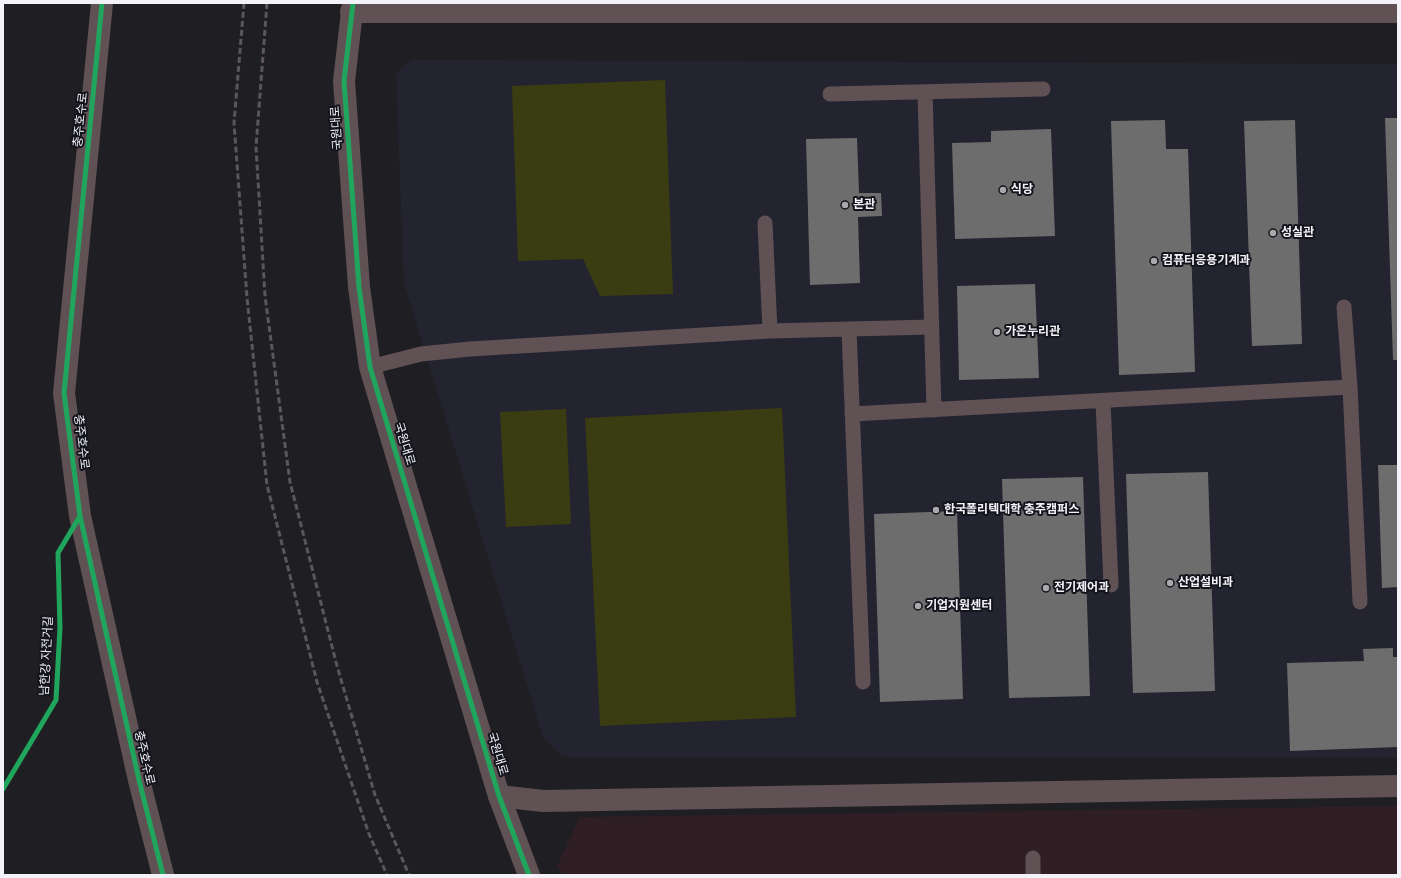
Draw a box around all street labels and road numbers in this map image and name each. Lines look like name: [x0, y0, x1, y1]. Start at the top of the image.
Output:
street label: 충주호수로: [71, 92, 91, 148]
street label: 국원대로: [328, 105, 346, 151]
street label: 충주호수로: [70, 414, 92, 470]
street label: 국원대로: [391, 421, 417, 467]
street label: 남한강 자전거길: [38, 616, 56, 696]
street label: 충주호수로: [131, 729, 157, 787]
street label: 국원대로: [484, 731, 510, 777]

